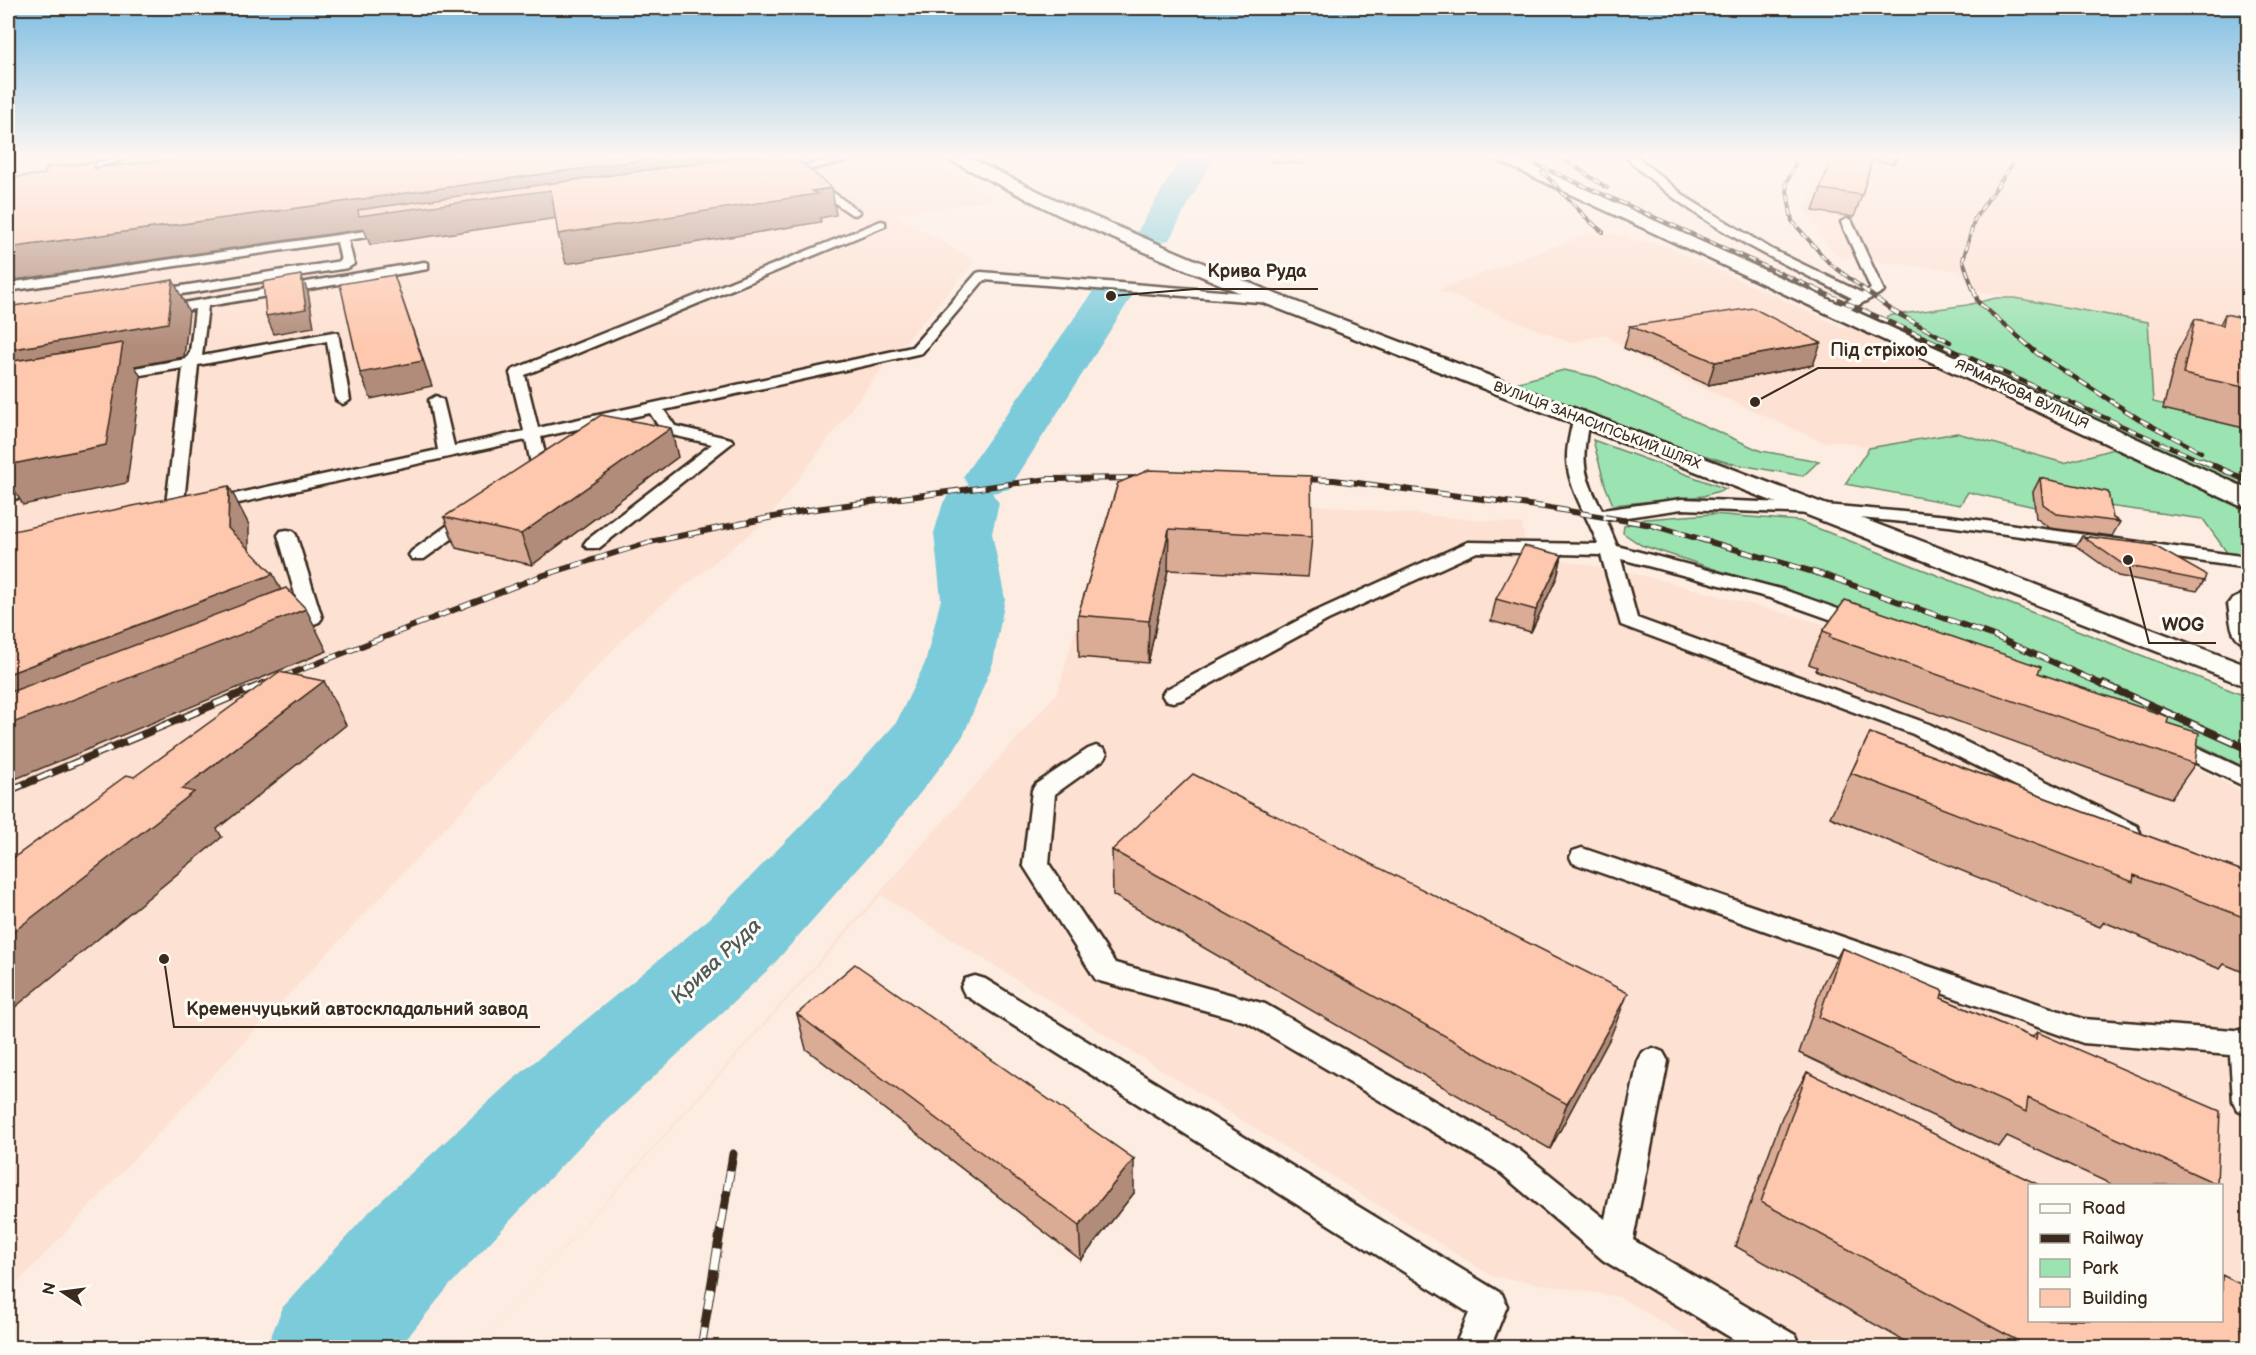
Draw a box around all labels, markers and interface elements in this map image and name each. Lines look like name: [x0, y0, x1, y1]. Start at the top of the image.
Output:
callout: Крива Руда: [1195, 253, 1318, 289]
text: Крива Руда: [1207, 261, 1307, 282]
callout: Під стріхою: [1818, 332, 1939, 368]
text: Під стріхою: [1830, 340, 1928, 361]
street label: ЯРМАРКОВА ВУЛИЦЯ: [1952, 356, 2092, 432]
street label: ВУЛИЦЯ ЗАНАСИПСЬКИЙ ШЛЯХ: [1491, 378, 1703, 473]
callout: WOG: [2149, 607, 2216, 643]
text: WOG: [2162, 615, 2204, 636]
water label: Крива Руда: [666, 913, 766, 1009]
callout: Кременчуцький автоскладальний завод: [174, 991, 540, 1027]
text: Кременчуцький автоскладальний завод: [186, 999, 528, 1020]
legend: [2028, 1184, 2223, 1322]
text: Road: [2082, 1198, 2126, 1219]
text: Railway: [2082, 1228, 2144, 1249]
text: Park: [2082, 1258, 2118, 1279]
north arrow: [33, 1262, 93, 1322]
text: N: [39, 1281, 60, 1297]
text: Building: [2082, 1288, 2148, 1309]

